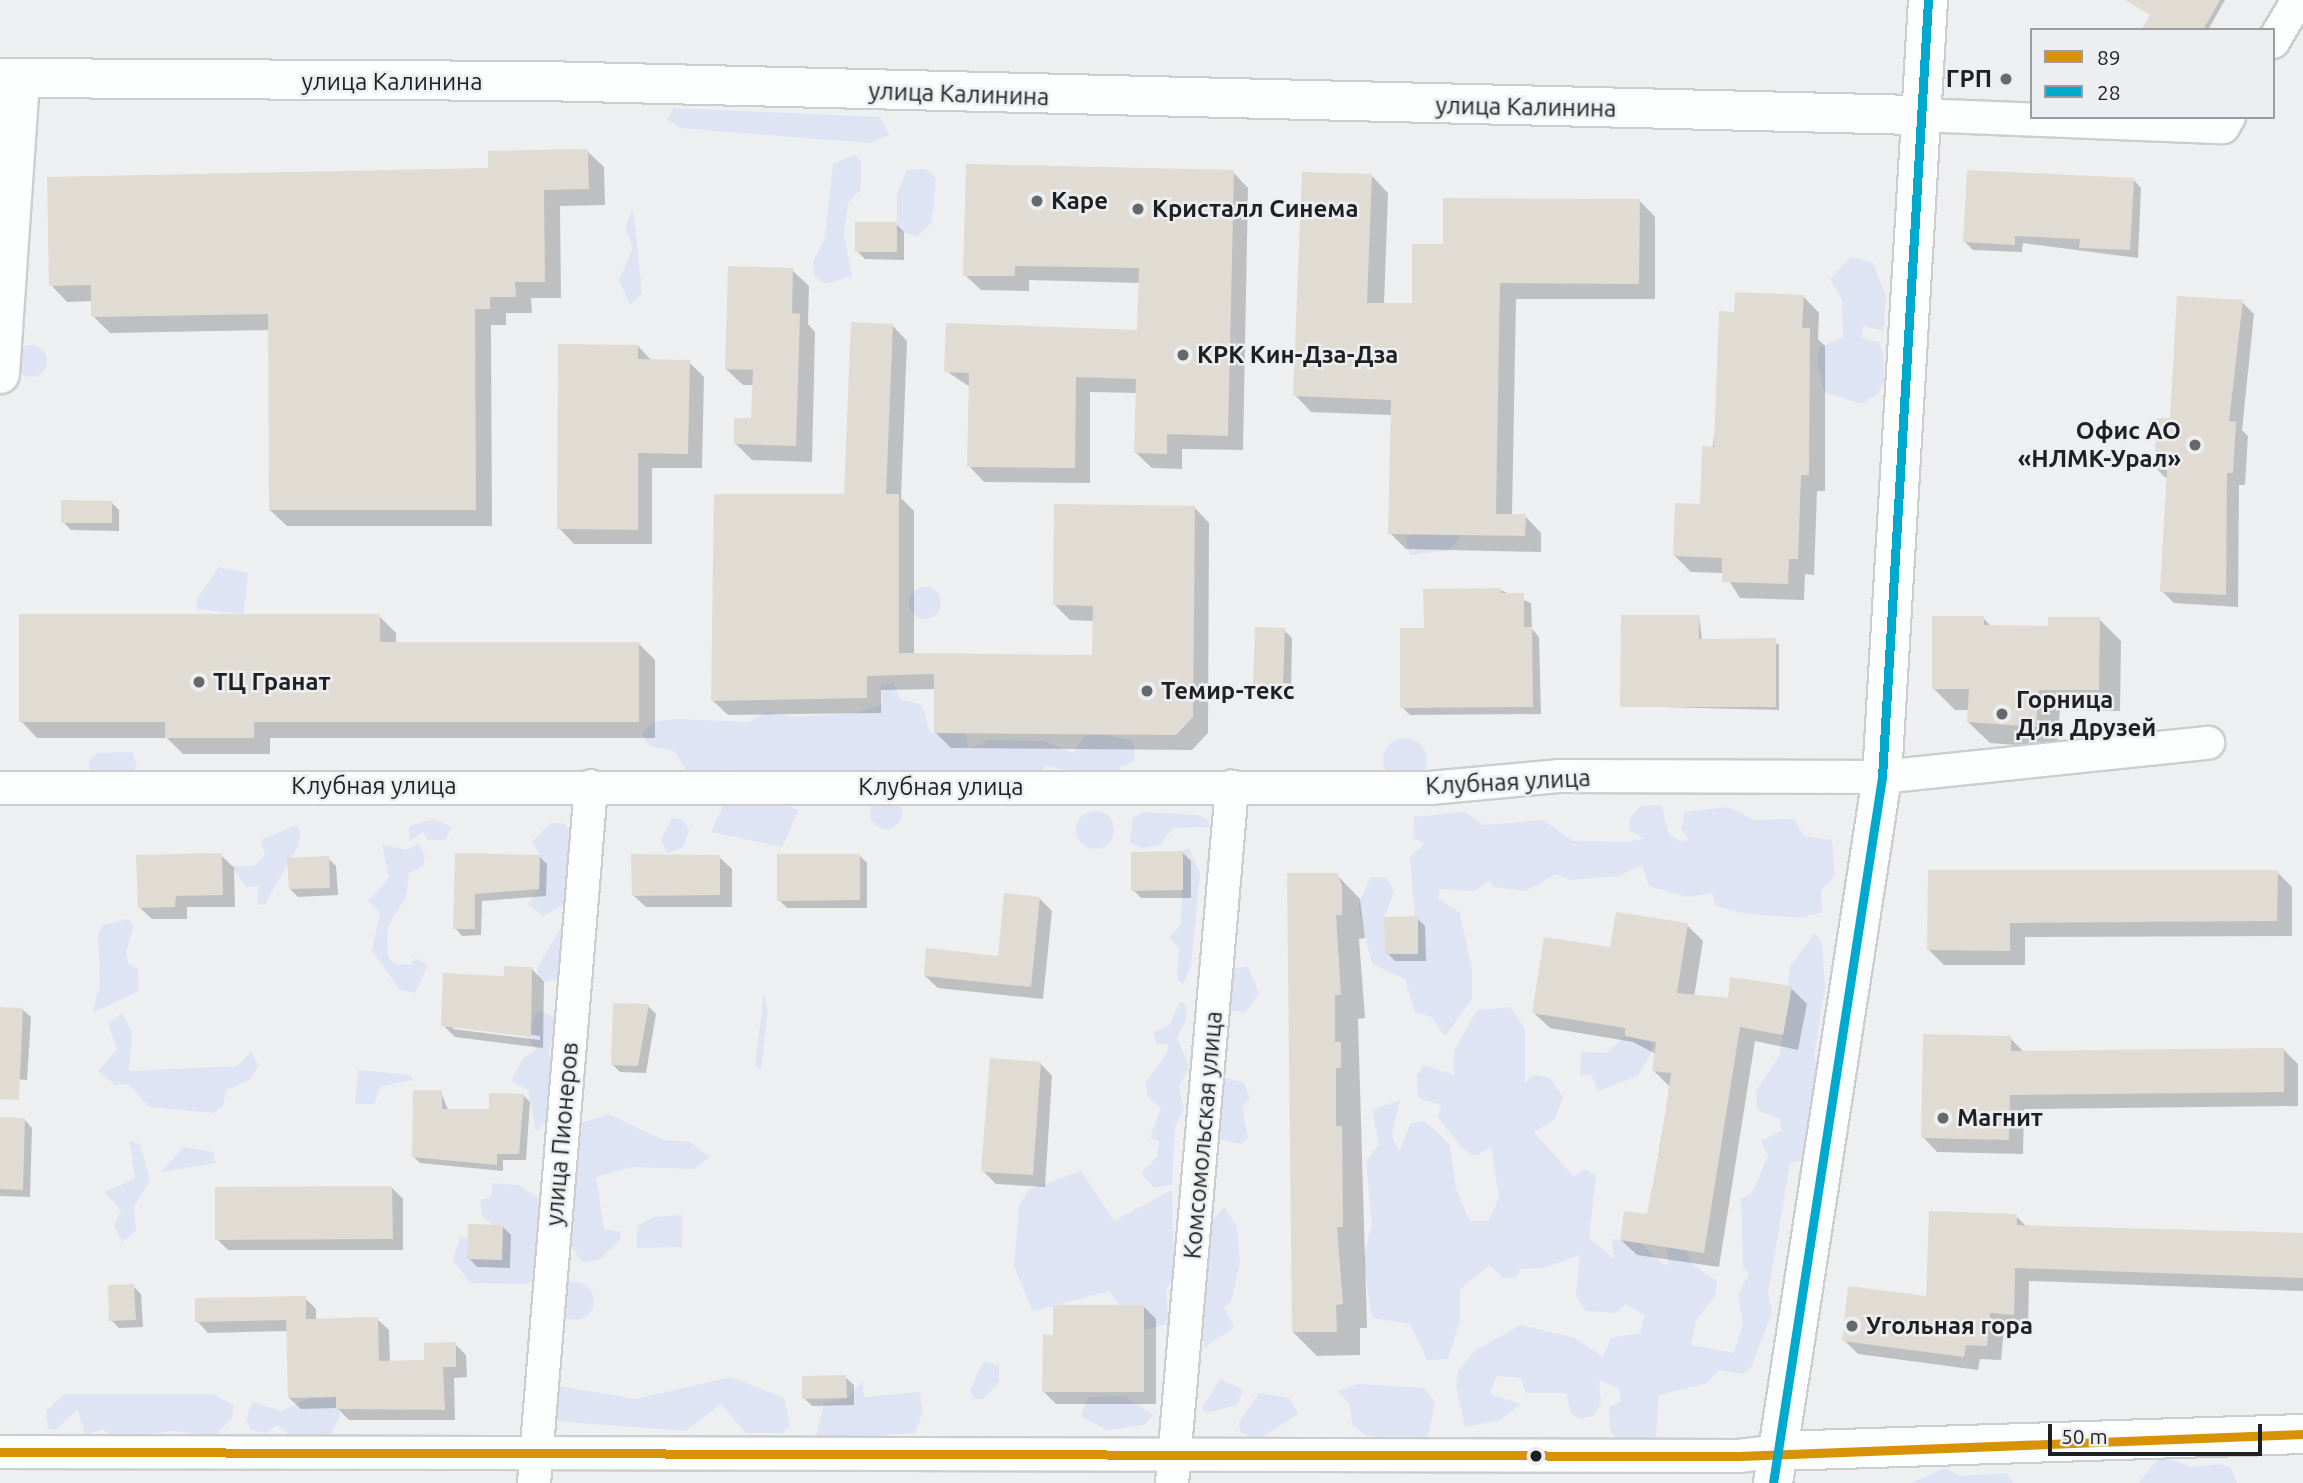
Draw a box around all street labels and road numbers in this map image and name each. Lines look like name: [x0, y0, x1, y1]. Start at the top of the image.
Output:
street label: улица Калинина: [302, 68, 482, 96]
street label: улица Калинина: [868, 76, 1050, 112]
street label: улица Калинина: [1435, 91, 1617, 123]
street label: Клубная улица: [1425, 763, 1591, 801]
street label: Клубная улица: [291, 772, 457, 800]
street label: Клубная улица: [858, 773, 1024, 801]
street label: Комсомольская улица: [1178, 1010, 1228, 1260]
street label: улица Пионеров: [540, 1041, 584, 1227]

